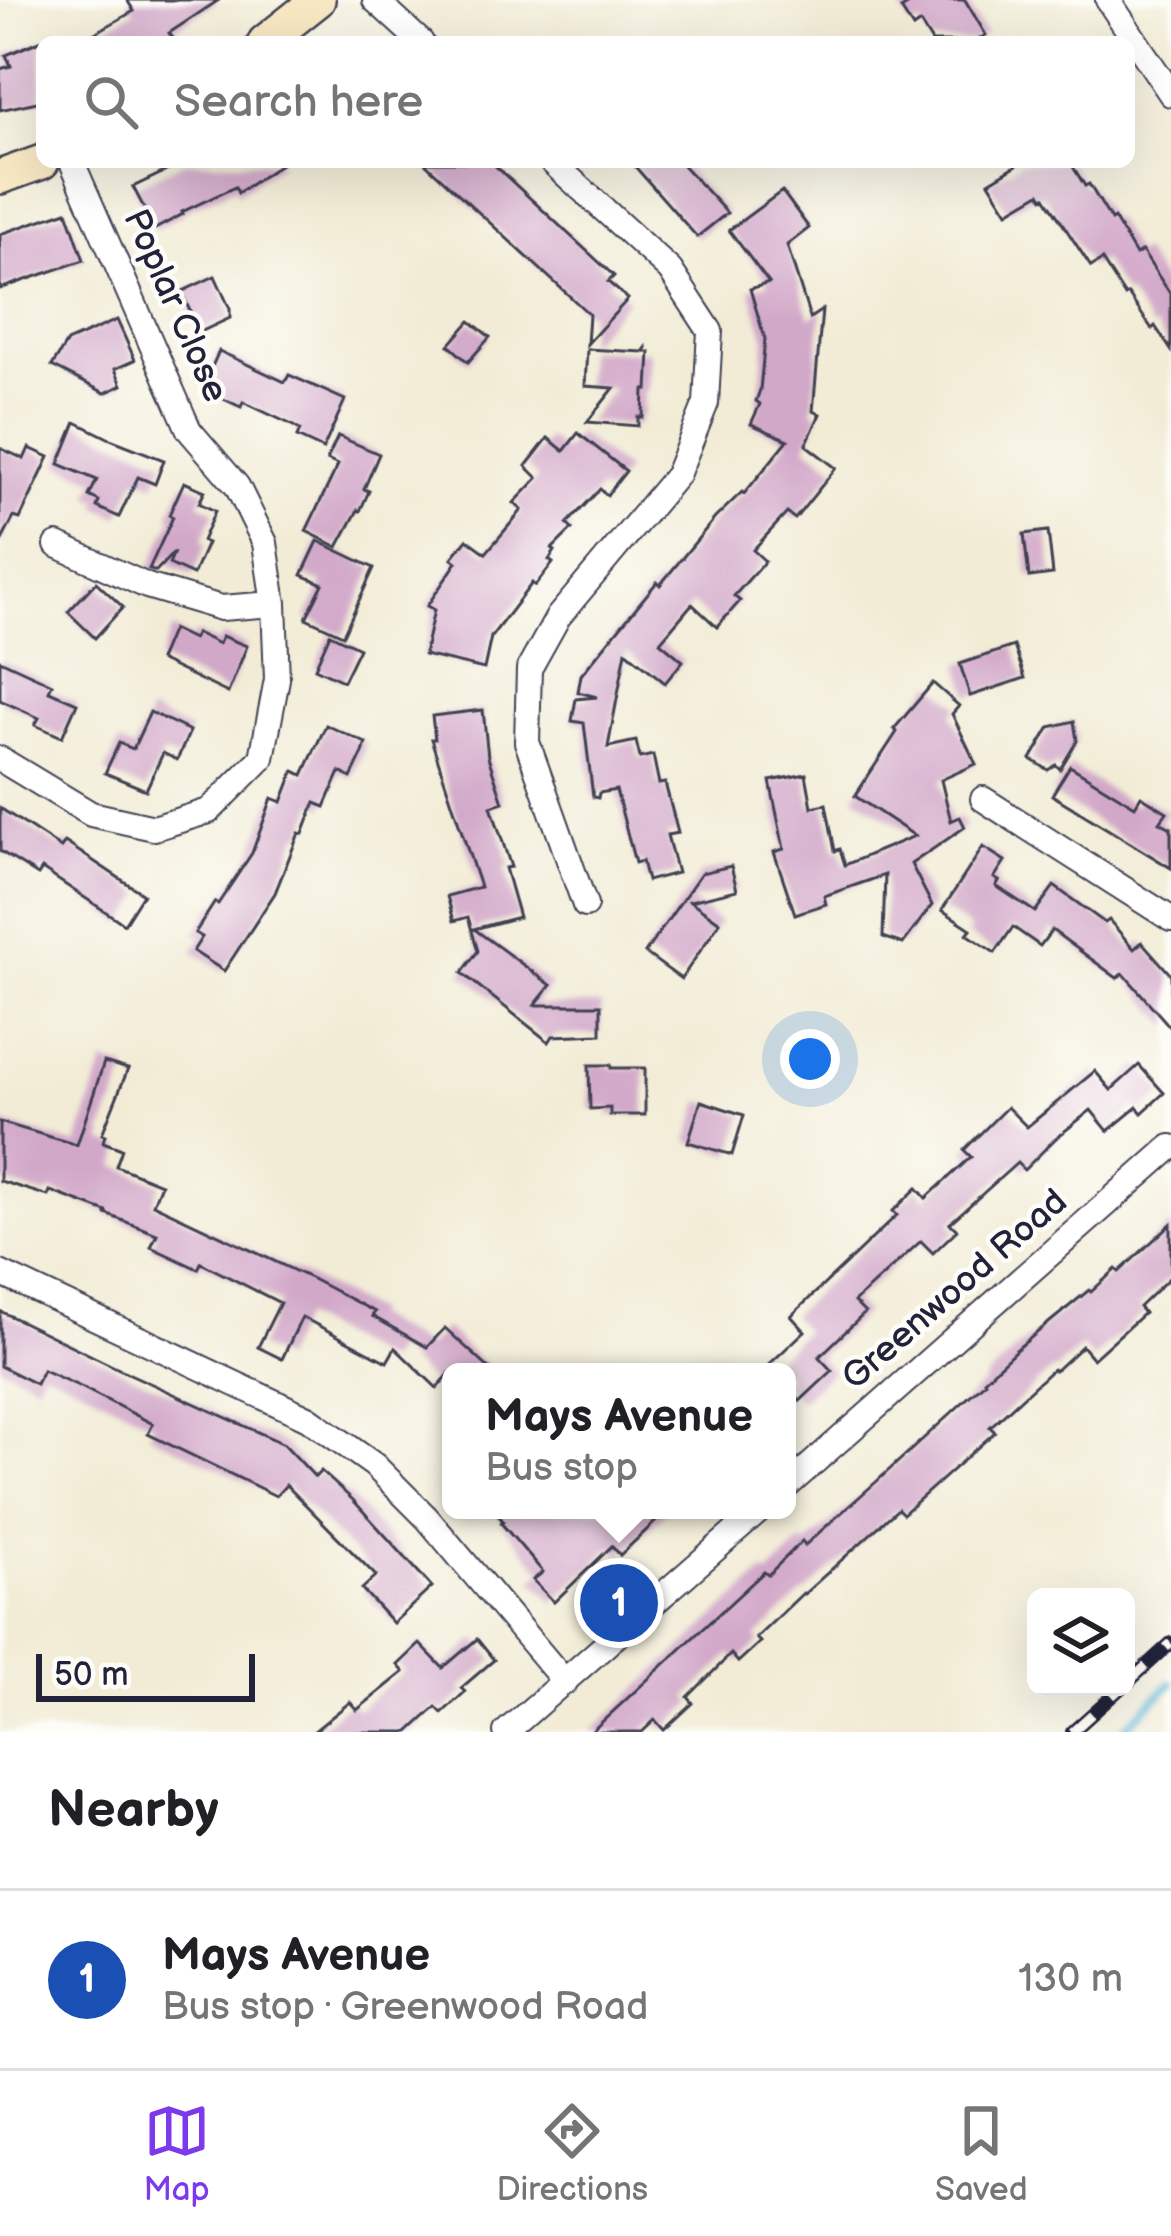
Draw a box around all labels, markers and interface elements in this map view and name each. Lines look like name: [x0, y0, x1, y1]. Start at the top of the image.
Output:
search box: [36, 36, 1135, 168]
icon: search: [78, 69, 144, 135]
text: Search here: [174, 75, 423, 130]
street label: Poplar Close: [113, 203, 237, 409]
your location: [780, 1029, 840, 1089]
street label: Greenwood Road: [834, 1181, 1076, 1399]
popup: [442, 1363, 796, 1519]
text: Mays Avenue: [485, 1390, 753, 1445]
text: Bus stop: [485, 1445, 638, 1492]
pin: 1: [580, 1558, 658, 1648]
map controls: [1027, 1588, 1135, 1696]
button: layers: [1027, 1588, 1135, 1696]
scale bar: [36, 1648, 255, 1701]
text: 50 m: [54, 1655, 129, 1695]
text: Nearby: [48, 1780, 219, 1841]
text: Mays Avenue: [162, 1929, 430, 1984]
text: 1: [79, 1956, 95, 2003]
text: 130 m: [1018, 1956, 1123, 2003]
text: Bus stop · Greenwood Road: [162, 1984, 648, 2031]
tab: Map: [143, 2098, 210, 2210]
tab: Directions: [496, 2098, 648, 2210]
tab: Saved: [935, 2098, 1028, 2210]

